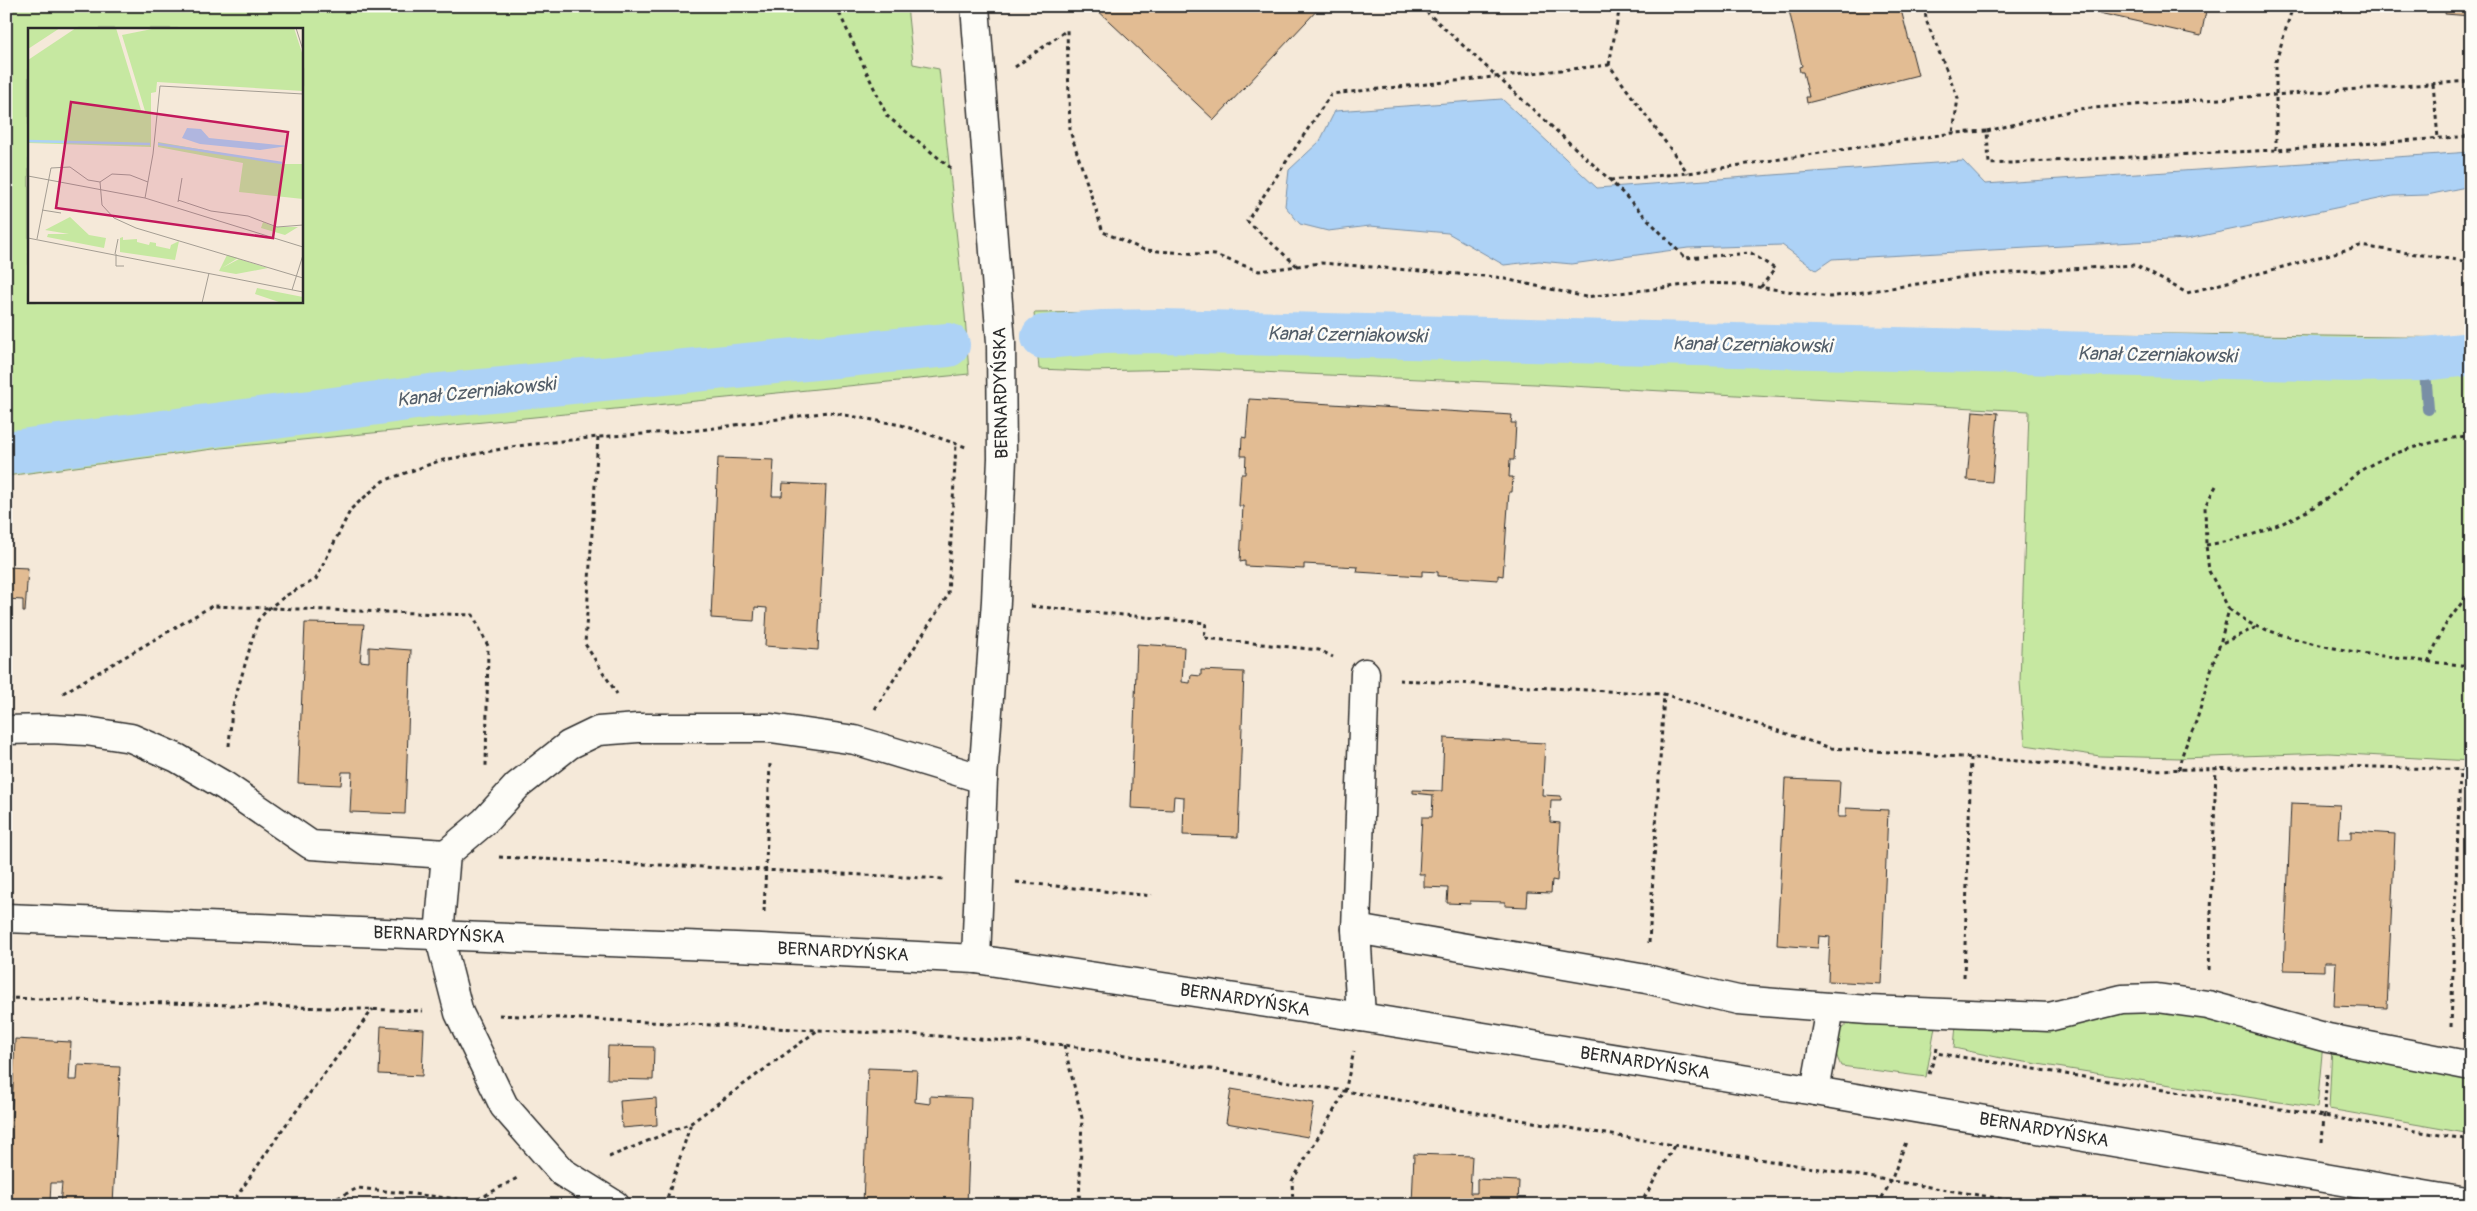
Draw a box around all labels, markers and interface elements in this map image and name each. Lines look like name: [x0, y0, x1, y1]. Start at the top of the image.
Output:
inset map: [28, 28, 302, 302]
water label: Kanał Czerniakowski: [1267, 322, 1430, 348]
street label: BERNARDYŃSKA: [988, 327, 1014, 459]
water label: Kanał Czerniakowski: [1672, 332, 1835, 358]
water label: Kanał Czerniakowski: [2077, 342, 2240, 368]
water label: Kanał Czerniakowski: [395, 371, 559, 412]
street label: BERNARDYŃSKA: [373, 921, 505, 949]
street label: BERNARDYŃSKA: [777, 937, 910, 967]
street label: BERNARDYŃSKA: [1178, 978, 1312, 1022]
street label: BERNARDYŃSKA: [1578, 1041, 1712, 1085]
street label: BERNARDYŃSKA: [1977, 1107, 2111, 1153]

